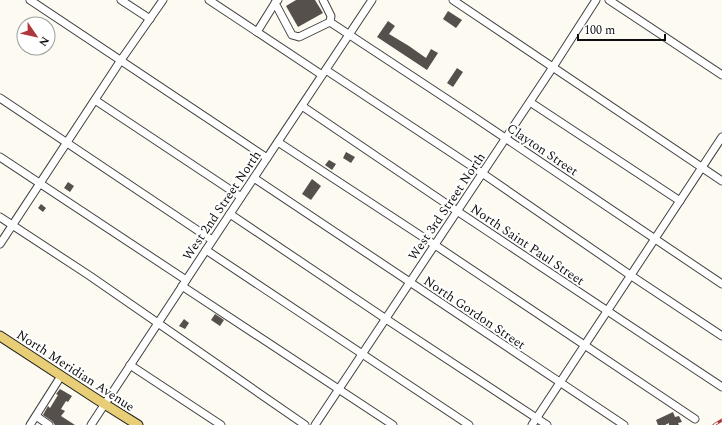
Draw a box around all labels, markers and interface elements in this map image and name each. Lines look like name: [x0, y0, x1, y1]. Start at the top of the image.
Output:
north arrow: [16, 16, 56, 56]
scale bar: [578, 16, 665, 42]
text: 100 m: [584, 21, 615, 40]
text: N: [34, 33, 53, 50]
street label: Clayton Street: [503, 119, 582, 181]
street label: West 2nd Street North: [178, 146, 266, 265]
street label: West 3rd Street North: [403, 148, 491, 265]
street label: North Saint Paul Street: [466, 199, 589, 291]
street label: North Gordon Street: [419, 271, 530, 355]
street label: North Meridian Avenue: [12, 325, 139, 417]

